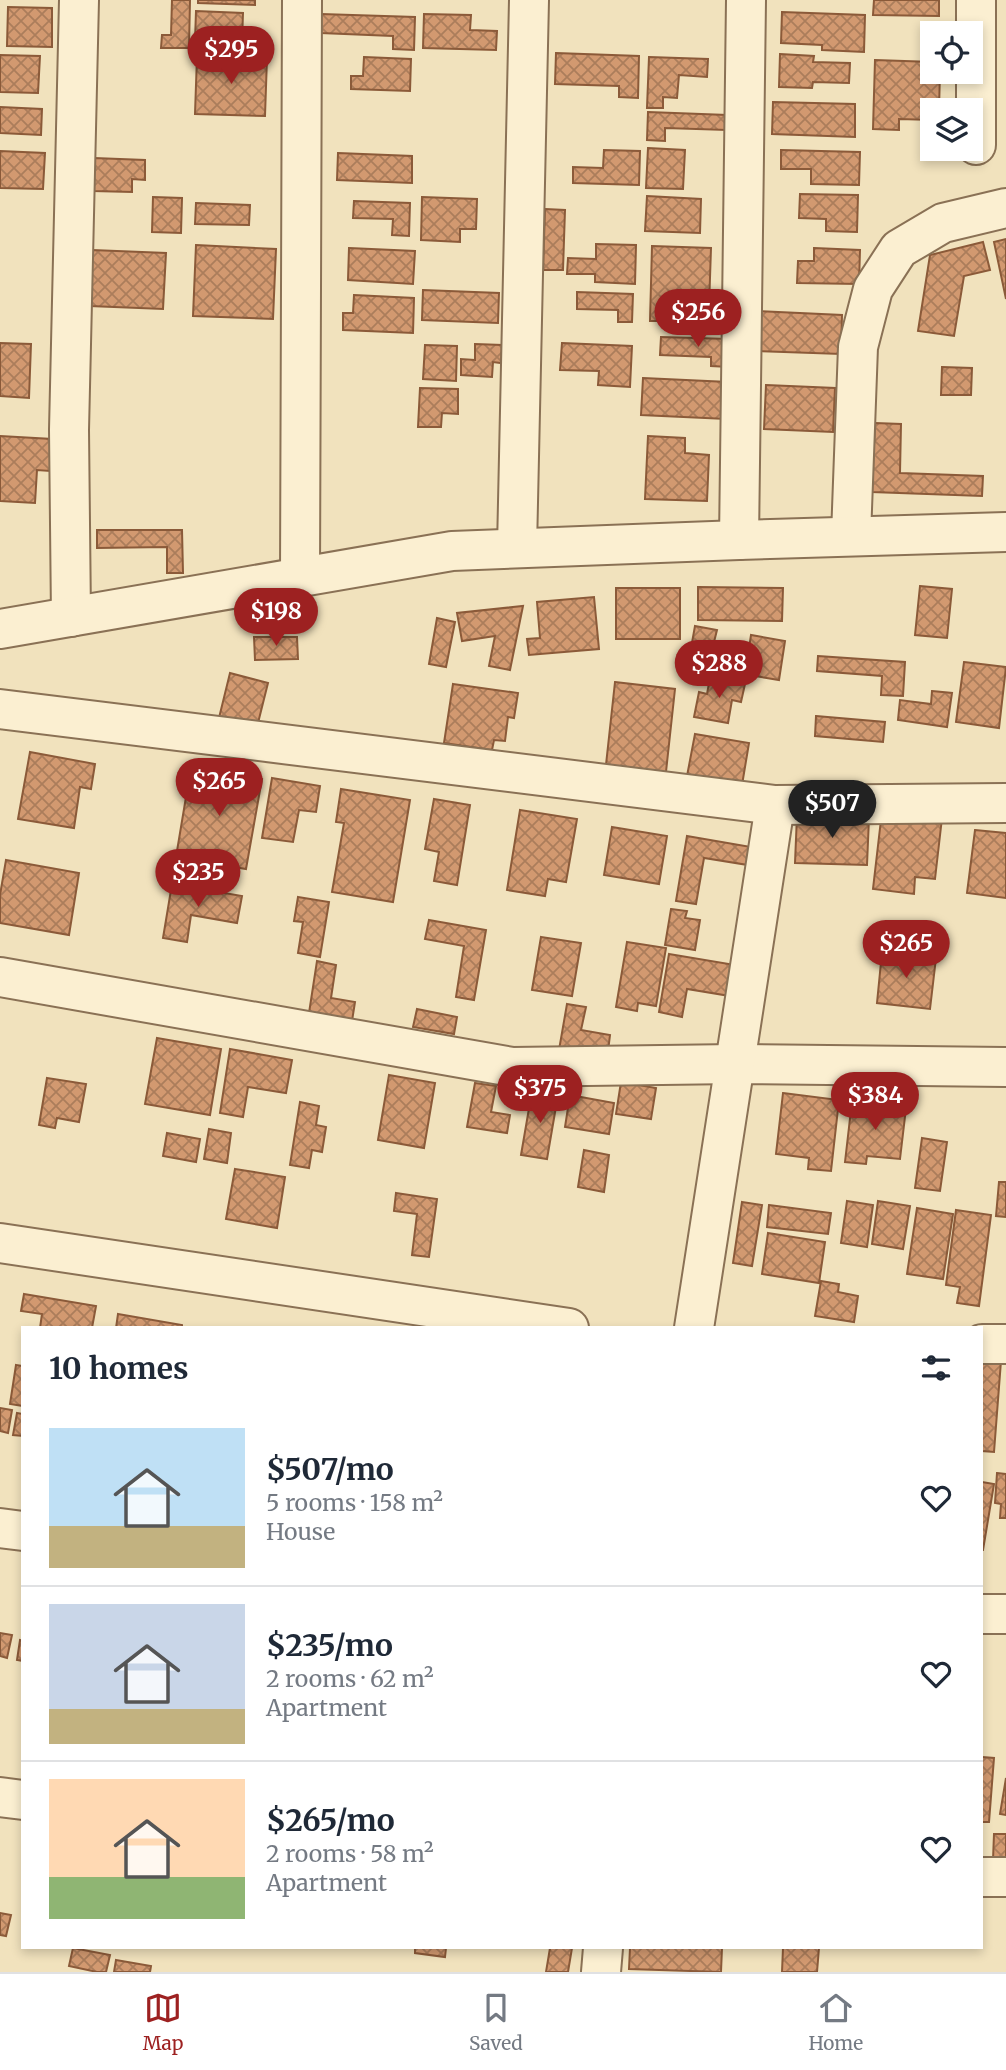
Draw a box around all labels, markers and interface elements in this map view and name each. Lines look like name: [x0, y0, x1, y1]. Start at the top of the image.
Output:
map controls: [920, 21, 983, 161]
button: locate: [920, 21, 983, 84]
pin: $295: [190, 27, 272, 86]
text: $295: [203, 34, 259, 63]
button: layers: [920, 98, 983, 161]
pin: $256: [657, 290, 739, 349]
text: $256: [671, 297, 725, 326]
pin: $198: [235, 588, 317, 648]
text: $198: [250, 596, 302, 625]
pin: $288: [678, 640, 760, 700]
text: $288: [691, 648, 747, 677]
pin: $265: [178, 758, 260, 818]
text: $265: [192, 766, 246, 795]
pin: $507: [791, 780, 873, 840]
text: $507: [804, 788, 860, 817]
pin: $235: [157, 850, 239, 909]
text: $235: [171, 857, 225, 886]
pin: $265: [865, 920, 947, 980]
text: $265: [879, 928, 933, 957]
pin: $375: [499, 1066, 581, 1125]
pin: $384: [834, 1072, 916, 1132]
text: $375: [513, 1073, 567, 1102]
text: $384: [847, 1080, 903, 1109]
text: 10 homes: [49, 1349, 189, 1387]
icon: filters: [917, 1349, 955, 1387]
text: $507/mo: [266, 1450, 394, 1488]
icon: home: [105, 1456, 189, 1540]
icon: heart: [917, 1479, 955, 1517]
text: 5 rooms · 158 m²: [266, 1488, 443, 1517]
text: House: [266, 1517, 335, 1546]
text: $235/mo: [266, 1626, 393, 1664]
icon: home: [105, 1632, 189, 1716]
icon: heart: [917, 1655, 955, 1693]
text: 2 rooms · 62 m²: [266, 1664, 434, 1693]
text: Apartment: [266, 1693, 387, 1722]
text: $265/mo: [266, 1801, 395, 1839]
icon: home: [105, 1807, 189, 1891]
icon: heart: [917, 1830, 955, 1868]
text: 2 rooms · 58 m²: [266, 1839, 434, 1868]
text: Apartment: [266, 1868, 387, 1897]
tab: Map: [143, 1989, 183, 2055]
tab: Saved: [469, 1989, 523, 2055]
tab: Home: [808, 1989, 863, 2055]

